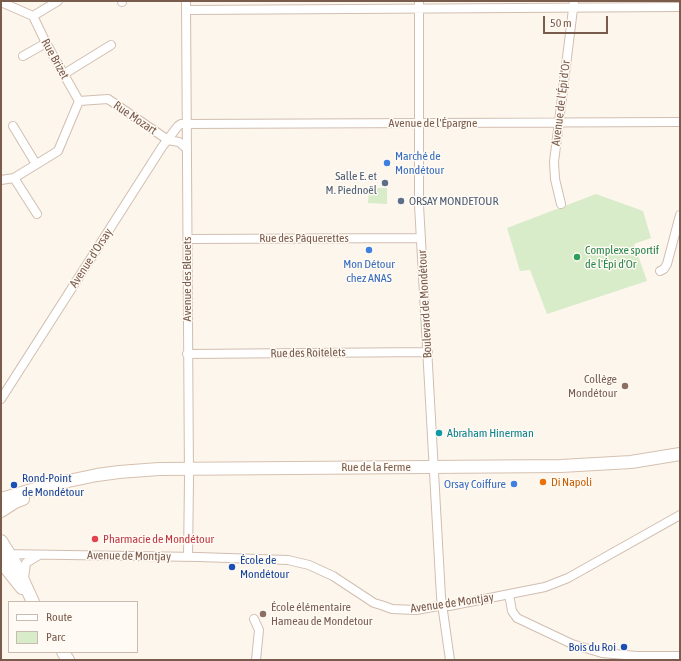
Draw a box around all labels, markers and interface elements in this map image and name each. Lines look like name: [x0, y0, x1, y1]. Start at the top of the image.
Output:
scale bar: [545, 8, 610, 34]
text: 50 m: [550, 16, 572, 30]
street label: Rue Brizet: [38, 36, 72, 82]
street label: Avenue de l'Épi d'Or: [549, 59, 573, 147]
street label: Rue Mozart: [111, 98, 159, 138]
street label: Avenue de l'Épargne: [389, 116, 477, 130]
place label: Marché de Mondétour: [395, 149, 444, 177]
marker: Marché de Mondétour: [382, 158, 392, 168]
place label: Salle E. et M. Piednoël: [326, 169, 377, 197]
marker: Salle E. et M. Piednoël: [380, 178, 390, 188]
place label: ORSAY MONDETOUR: [409, 194, 498, 208]
marker: ORSAY MONDETOUR: [396, 196, 406, 206]
street label: Avenue d'Orsay: [66, 226, 116, 290]
street label: Rue des Pâquerettes: [259, 231, 349, 245]
street label: Avenue des Bleuets: [180, 236, 194, 322]
place label: Complexe sportif de l'Épi d'Or: [585, 243, 659, 271]
marker: Mon Détour chez ANAS: [364, 245, 374, 255]
street label: Boulevard de Mondétour: [415, 249, 435, 359]
marker: Complexe sportif de l'Épi d'Or: [572, 252, 582, 262]
place label: Mon Détour chez ANAS: [343, 257, 395, 285]
street label: Rue des Roitelets: [270, 345, 346, 361]
place label: Collège Mondétour: [568, 372, 617, 400]
marker: Collège Mondétour: [620, 381, 630, 391]
place label: Abraham Hinerman: [447, 426, 534, 440]
marker: Abraham Hinerman: [434, 428, 444, 438]
street label: Rue de la Ferme: [341, 460, 411, 474]
place label: Rond-Point de Mondétour: [22, 471, 84, 499]
place label: Di Napoli: [551, 475, 592, 489]
place label: Orsay Coiffure: [444, 477, 506, 491]
marker: Di Napoli: [538, 477, 548, 487]
marker: Orsay Coiffure: [509, 479, 519, 489]
marker: Rond-Point de Mondétour: [9, 480, 19, 490]
place label: Pharmacie de Mondétour: [103, 532, 214, 546]
marker: Pharmacie de Mondétour: [90, 534, 100, 544]
street label: Avenue de Montjay: [87, 548, 171, 564]
place label: École de Mondétour: [240, 553, 289, 581]
marker: École de Mondétour: [227, 562, 237, 572]
street label: Avenue de Montjay: [409, 590, 495, 616]
place label: École élémentaire Hameau de Mondetour: [271, 600, 372, 628]
legend: [8, 601, 138, 653]
marker: École élémentaire Hameau de Mondetour: [258, 609, 268, 619]
text: Route: [46, 610, 72, 624]
text: Parc: [46, 630, 65, 644]
place label: Bois du Roi: [569, 640, 616, 654]
marker: Bois du Roi: [619, 642, 629, 652]

